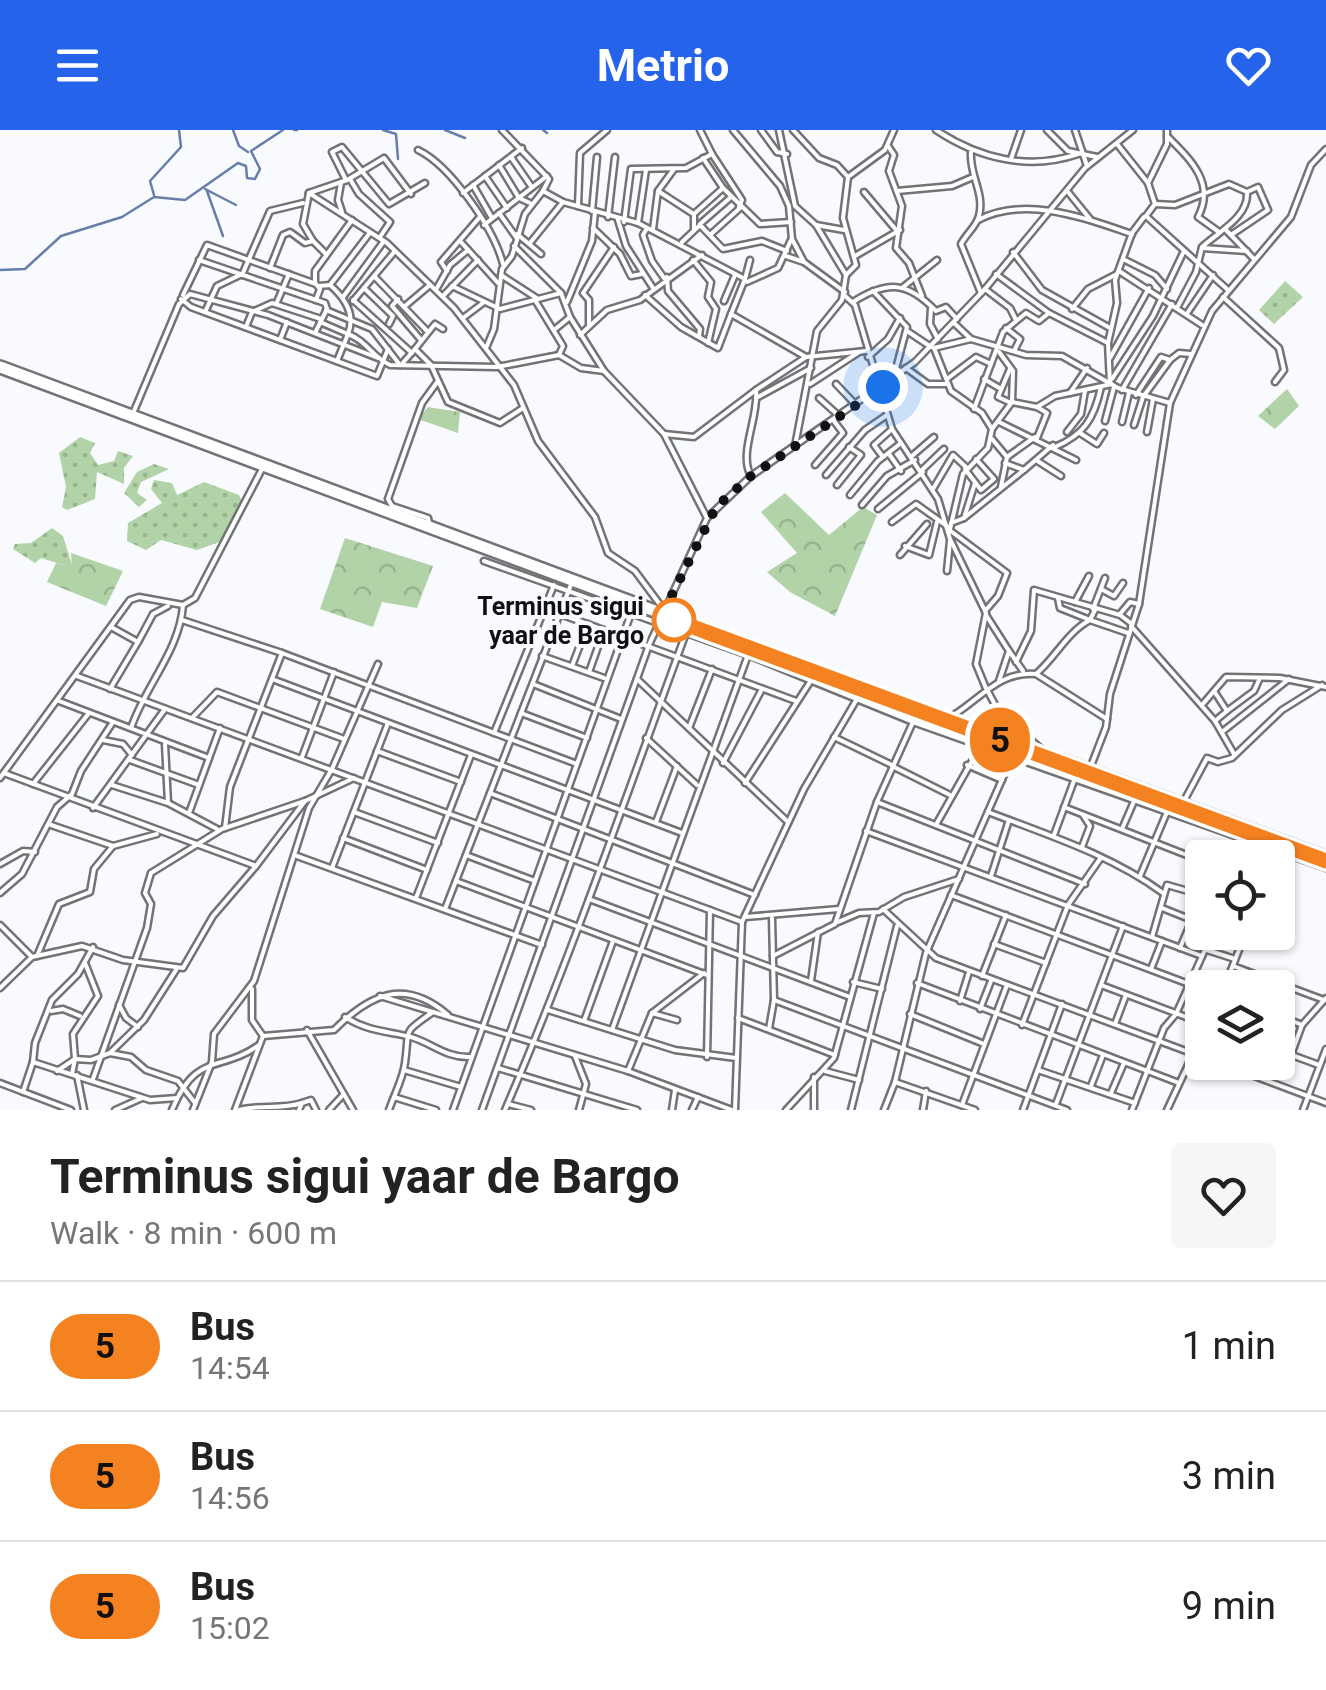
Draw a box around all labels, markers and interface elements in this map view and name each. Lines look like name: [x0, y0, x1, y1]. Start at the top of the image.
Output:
icon: menu: [50, 38, 105, 93]
icon: heart: [1221, 38, 1276, 93]
text: Metrio: [597, 39, 729, 92]
your location: [858, 362, 908, 412]
place label: Terminus sigui yaar de Bargo: [477, 592, 644, 650]
marker: Terminus sigui yaar de Bargo: [653, 599, 695, 641]
line badge: 5: [968, 708, 1032, 772]
text: 5: [990, 720, 1010, 761]
map controls: [1185, 840, 1295, 1080]
button: locate: [1185, 840, 1295, 950]
button: layers: [1185, 970, 1295, 1080]
button: heart: [1171, 1143, 1276, 1248]
text: Terminus sigui yaar de Bargo: [50, 1148, 680, 1205]
text: Walk · 8 min · 600 m: [50, 1214, 337, 1252]
text: Bus: [190, 1305, 255, 1349]
text: 1 min: [1182, 1324, 1276, 1368]
text: 5: [95, 1326, 115, 1367]
text: 14:54: [190, 1349, 270, 1387]
text: Bus: [190, 1435, 255, 1479]
text: 3 min: [1182, 1454, 1276, 1498]
text: 5: [95, 1456, 115, 1497]
text: 14:56: [190, 1479, 270, 1517]
text: Bus: [190, 1565, 255, 1609]
text: 9 min: [1182, 1584, 1276, 1628]
text: 5: [95, 1586, 115, 1627]
text: 15:02: [190, 1609, 270, 1647]

